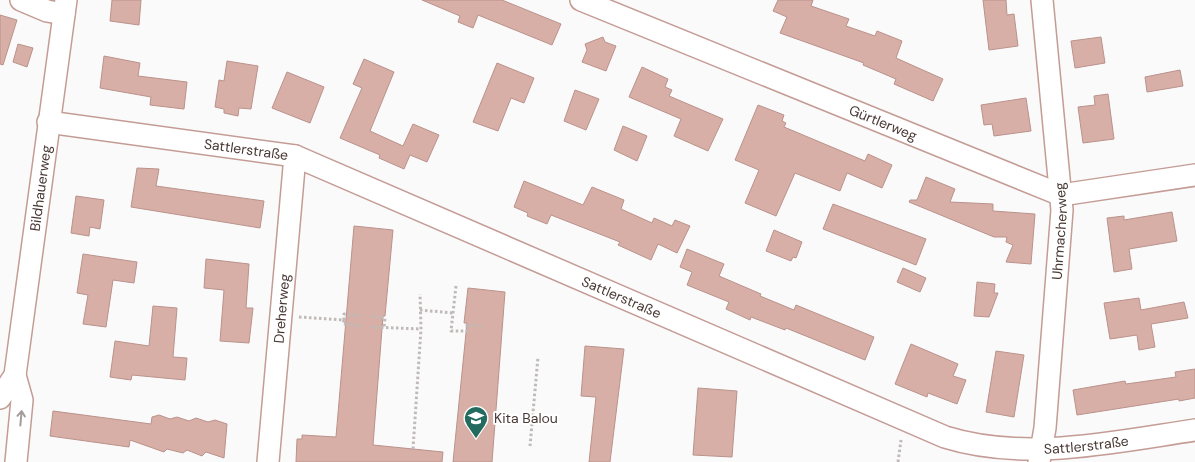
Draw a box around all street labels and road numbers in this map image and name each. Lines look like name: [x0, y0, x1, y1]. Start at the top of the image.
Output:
street label: Gürtlerweg: [846, 101, 920, 145]
street label: Sattlerstraße: [203, 135, 289, 164]
street label: Bildhauerweg: [26, 144, 55, 232]
street label: Uhrmacherweg: [1048, 181, 1071, 281]
street label: Sattlerstraße: [579, 272, 664, 322]
street label: Dreherweg: [269, 273, 294, 344]
street label: Sattlerstraße: [1044, 431, 1130, 458]

